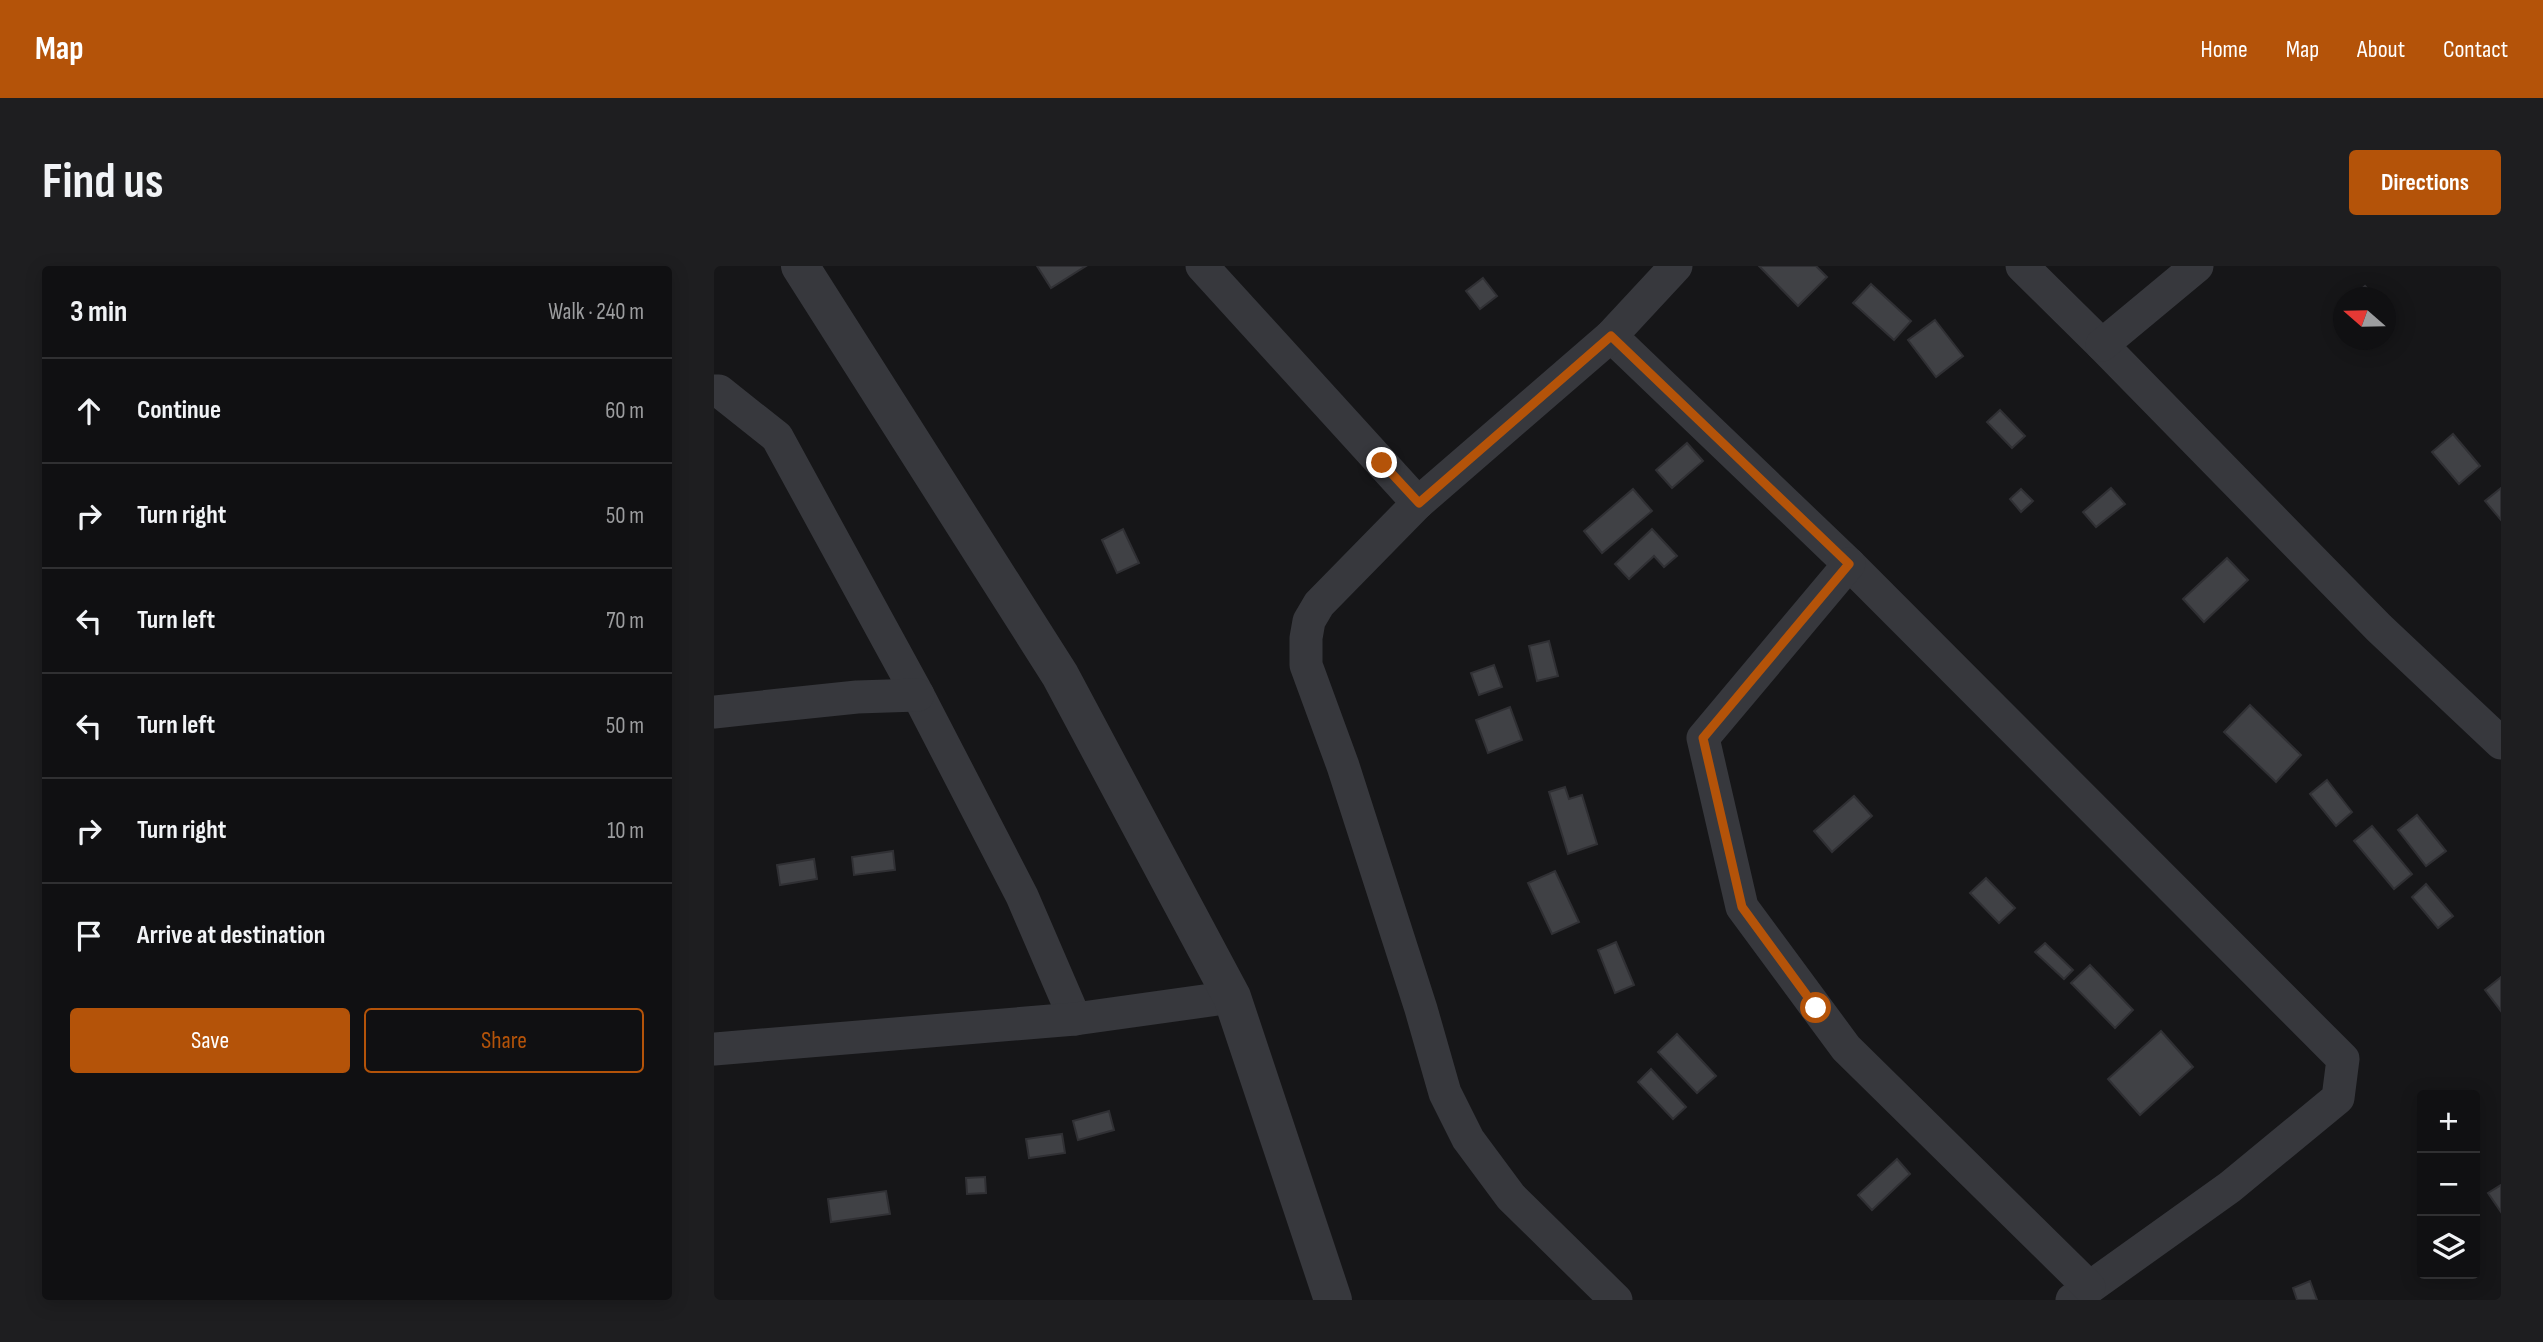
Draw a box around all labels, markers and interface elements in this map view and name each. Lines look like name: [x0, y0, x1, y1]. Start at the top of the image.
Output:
text: Map: [35, 29, 84, 69]
text: Home: [2200, 35, 2248, 64]
text: Map: [2286, 35, 2319, 64]
text: About: [2357, 35, 2405, 64]
text: Contact: [2443, 35, 2508, 64]
button: Directions: [2349, 150, 2501, 215]
text: Find us: [42, 153, 164, 212]
north arrow: [2333, 287, 2396, 350]
text: 3 min: [70, 294, 127, 330]
text: Walk · 240 m: [548, 298, 644, 326]
icon: ahead: [70, 392, 108, 430]
text: Continue: [137, 395, 221, 426]
text: 60 m: [605, 397, 644, 425]
route end: [1366, 447, 1397, 478]
icon: right: [70, 497, 108, 535]
text: Turn right: [137, 500, 226, 531]
text: 50 m: [606, 502, 644, 530]
icon: left: [70, 602, 108, 640]
text: Turn left: [137, 605, 215, 636]
text: 70 m: [606, 607, 644, 635]
icon: left: [70, 707, 108, 745]
text: Turn left: [137, 710, 215, 741]
text: 50 m: [606, 712, 644, 740]
icon: right: [70, 812, 108, 850]
text: Turn right: [137, 815, 226, 846]
text: 10 m: [607, 817, 644, 845]
icon: arrive: [70, 917, 108, 955]
text: Arrive at destination: [137, 920, 325, 951]
route start: [1800, 992, 1831, 1023]
button: Save: [70, 1008, 350, 1073]
button: Share: [364, 1008, 644, 1073]
map controls: [2417, 1090, 2480, 1279]
button: +: [2417, 1090, 2480, 1153]
button: −: [2417, 1153, 2480, 1216]
button: layers: [2417, 1216, 2480, 1279]

